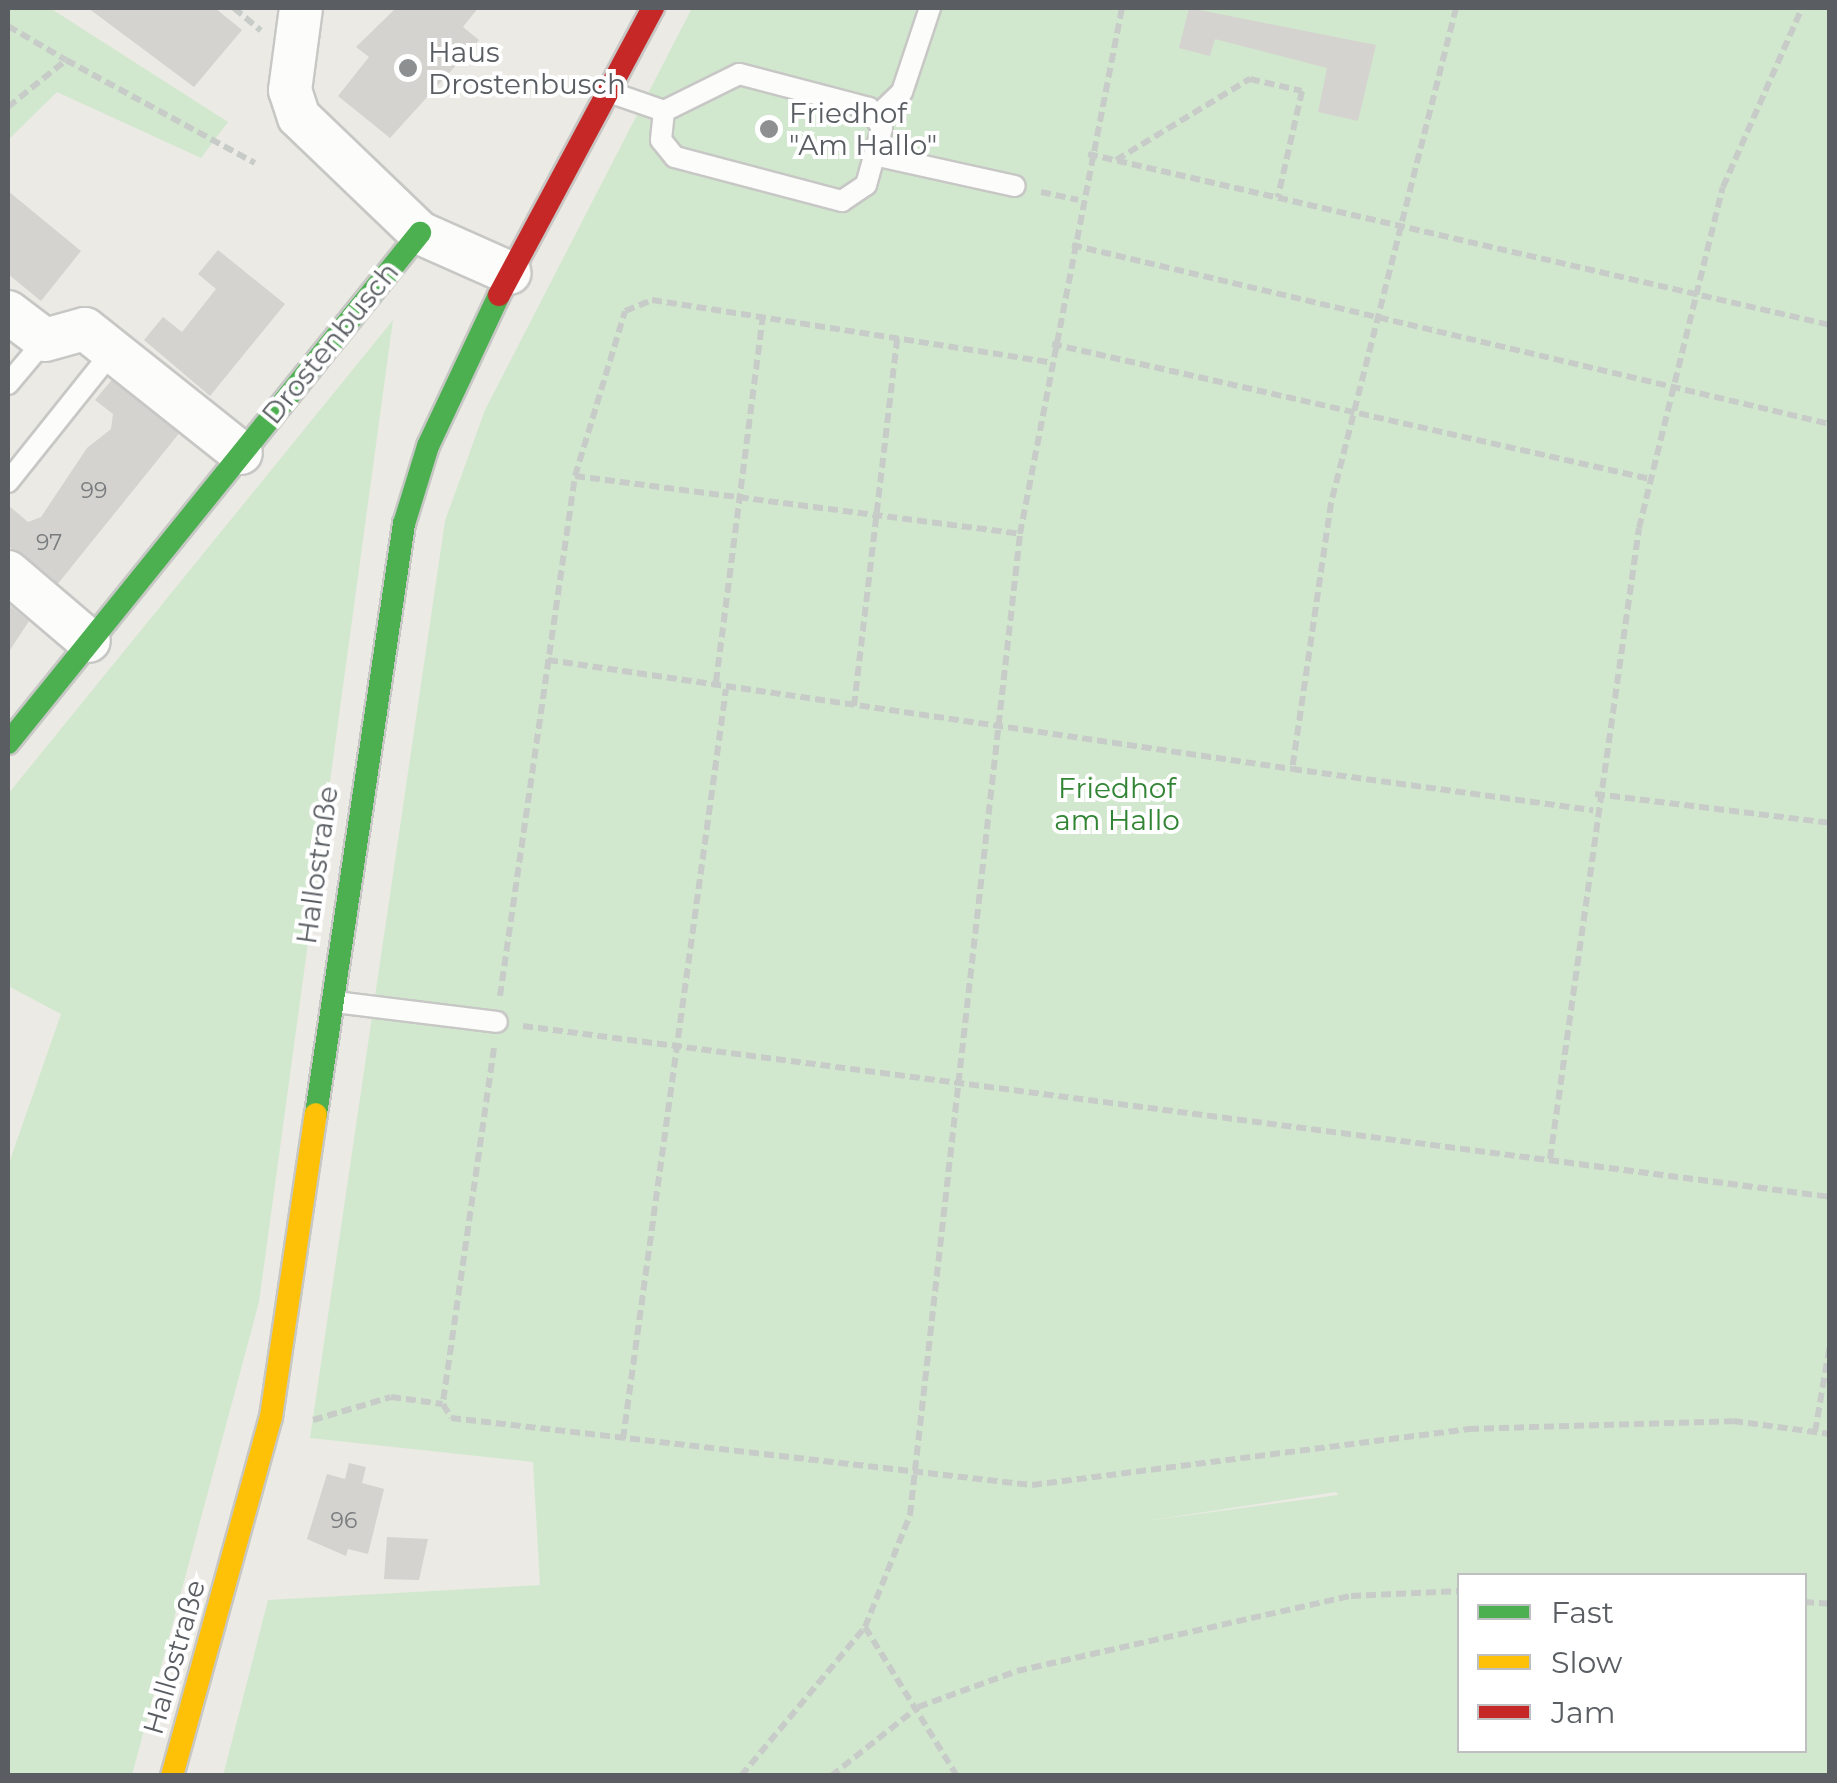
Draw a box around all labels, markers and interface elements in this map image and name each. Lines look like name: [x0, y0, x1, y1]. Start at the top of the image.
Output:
place label: Haus Drostenbusch: [428, 35, 626, 101]
marker: Haus Drostenbusch: [397, 57, 419, 79]
place label: Friedhof "Am Hallo": [789, 96, 937, 162]
marker: Friedhof "Am Hallo": [758, 118, 780, 140]
street label: Drostenbusch: [255, 256, 405, 430]
house number: 99: [81, 478, 107, 504]
house number: 97: [36, 530, 62, 556]
park label: Friedhof am Hallo: [1054, 771, 1180, 837]
street label: Hallostraße: [289, 784, 345, 946]
house number: 96: [331, 1508, 357, 1534]
legend: [1457, 1573, 1807, 1753]
street label: Hallostraße: [136, 1576, 212, 1738]
text: Fast: [1551, 1594, 1614, 1631]
text: Slow: [1551, 1644, 1622, 1681]
text: Jam: [1551, 1694, 1616, 1731]

